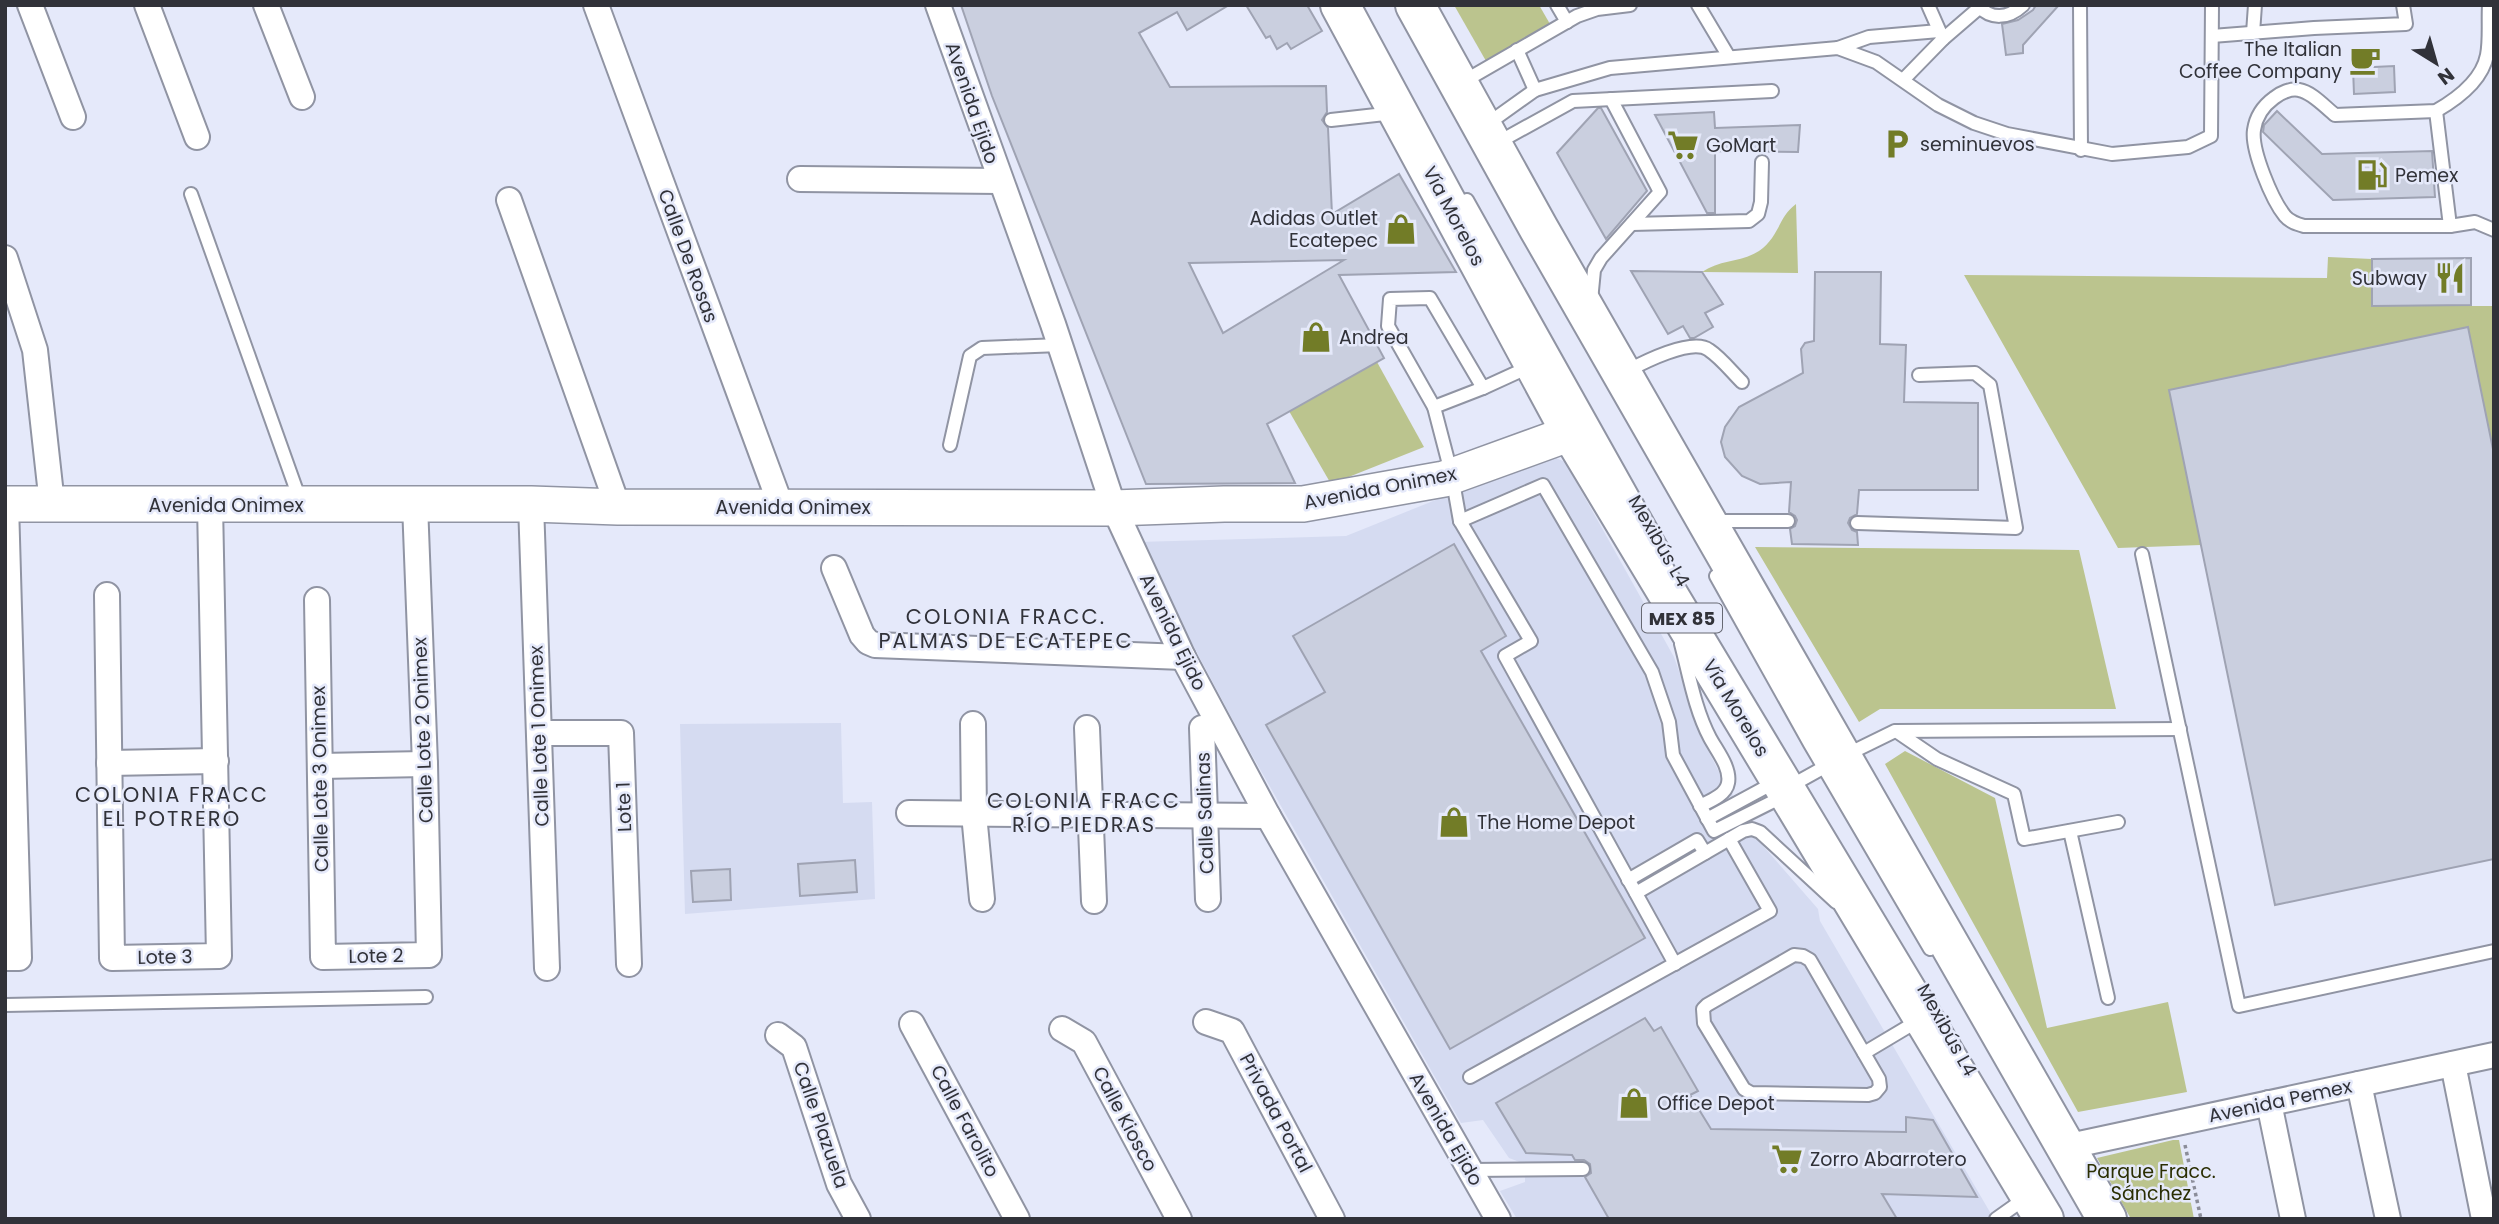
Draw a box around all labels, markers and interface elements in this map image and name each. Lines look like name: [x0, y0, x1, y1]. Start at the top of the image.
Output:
north arrow: [2401, 28, 2471, 98]
place label: The Italian Coffee Company: [2179, 36, 2342, 85]
street label: Avenida Ejido: [939, 39, 1005, 167]
cafe icon: The Italian Coffee Company: [2348, 43, 2382, 77]
text: N: [2432, 61, 2460, 91]
parking icon: seminuevos: [1880, 127, 1914, 161]
supermarket icon: GoMart: [1666, 128, 1700, 162]
place label: seminuevos: [1920, 131, 2035, 158]
place label: GoMart: [1706, 132, 1776, 159]
fuel station icon: Pemex: [2355, 158, 2389, 192]
street label: Vía Morelos: [1416, 161, 1492, 271]
place label: Pemex: [2395, 162, 2458, 189]
street label: Calle De Rosas: [651, 185, 725, 327]
place label: Adidas Outlet Ecatepec: [1250, 205, 1378, 254]
shop icon: Adidas Outlet Ecatepec: [1384, 212, 1418, 246]
restaurant icon: Subway: [2433, 261, 2467, 295]
place label: Subway: [2352, 265, 2427, 292]
shop icon: Andrea: [1299, 320, 1333, 354]
place label: Andrea: [1339, 324, 1409, 351]
street label: Avenida Onimex: [1301, 460, 1459, 516]
street label: Mexibús L4: [1622, 490, 1696, 592]
street label: Avenida Onimex: [148, 492, 304, 519]
street label: Avenida Onimex: [715, 494, 871, 521]
street label: Avenida Ejido: [1133, 569, 1213, 695]
district label: COLONIA FRACC. PALMAS DE ECATEPEC: [878, 602, 1134, 655]
road number: MEX 85: [1642, 604, 1722, 632]
street label: Calle Lote 2 Onimex: [406, 637, 440, 823]
street label: Calle Lote 1 Onimex: [522, 645, 556, 827]
street label: Vía Morelos: [1696, 654, 1776, 762]
street label: Calle Lote 3 Onimex: [305, 686, 335, 872]
street label: Calle Salinas: [1189, 752, 1221, 874]
district label: COLONIA FRACC EL POTRERO: [75, 780, 269, 833]
street label: Lote 1: [610, 781, 638, 833]
district label: COLONIA FRACC RÍO PIEDRAS: [987, 786, 1181, 839]
shop icon: The Home Depot: [1437, 805, 1471, 839]
place label: The Home Depot: [1477, 809, 1635, 836]
street label: Lote 2: [348, 942, 404, 970]
street label: Lote 3: [137, 943, 193, 971]
street label: Mexibús L4: [1910, 979, 1984, 1081]
street label: Privada Portal: [1233, 1049, 1319, 1177]
street label: Calle Plazuela: [787, 1058, 855, 1192]
street label: Calle Farolito: [924, 1060, 1006, 1182]
street label: Calle Kiosco: [1086, 1062, 1164, 1176]
street label: Avenida Ejido: [1403, 1067, 1489, 1191]
street label: Avenida Pemex: [2206, 1073, 2354, 1129]
shop icon: Office Depot: [1617, 1086, 1651, 1120]
place label: Office Depot: [1657, 1090, 1775, 1117]
supermarket icon: Zorro Abarrotero: [1770, 1142, 1804, 1176]
place label: Zorro Abarrotero: [1810, 1146, 1967, 1173]
park label: Parque Fracc. Sánchez: [2086, 1158, 2216, 1207]

